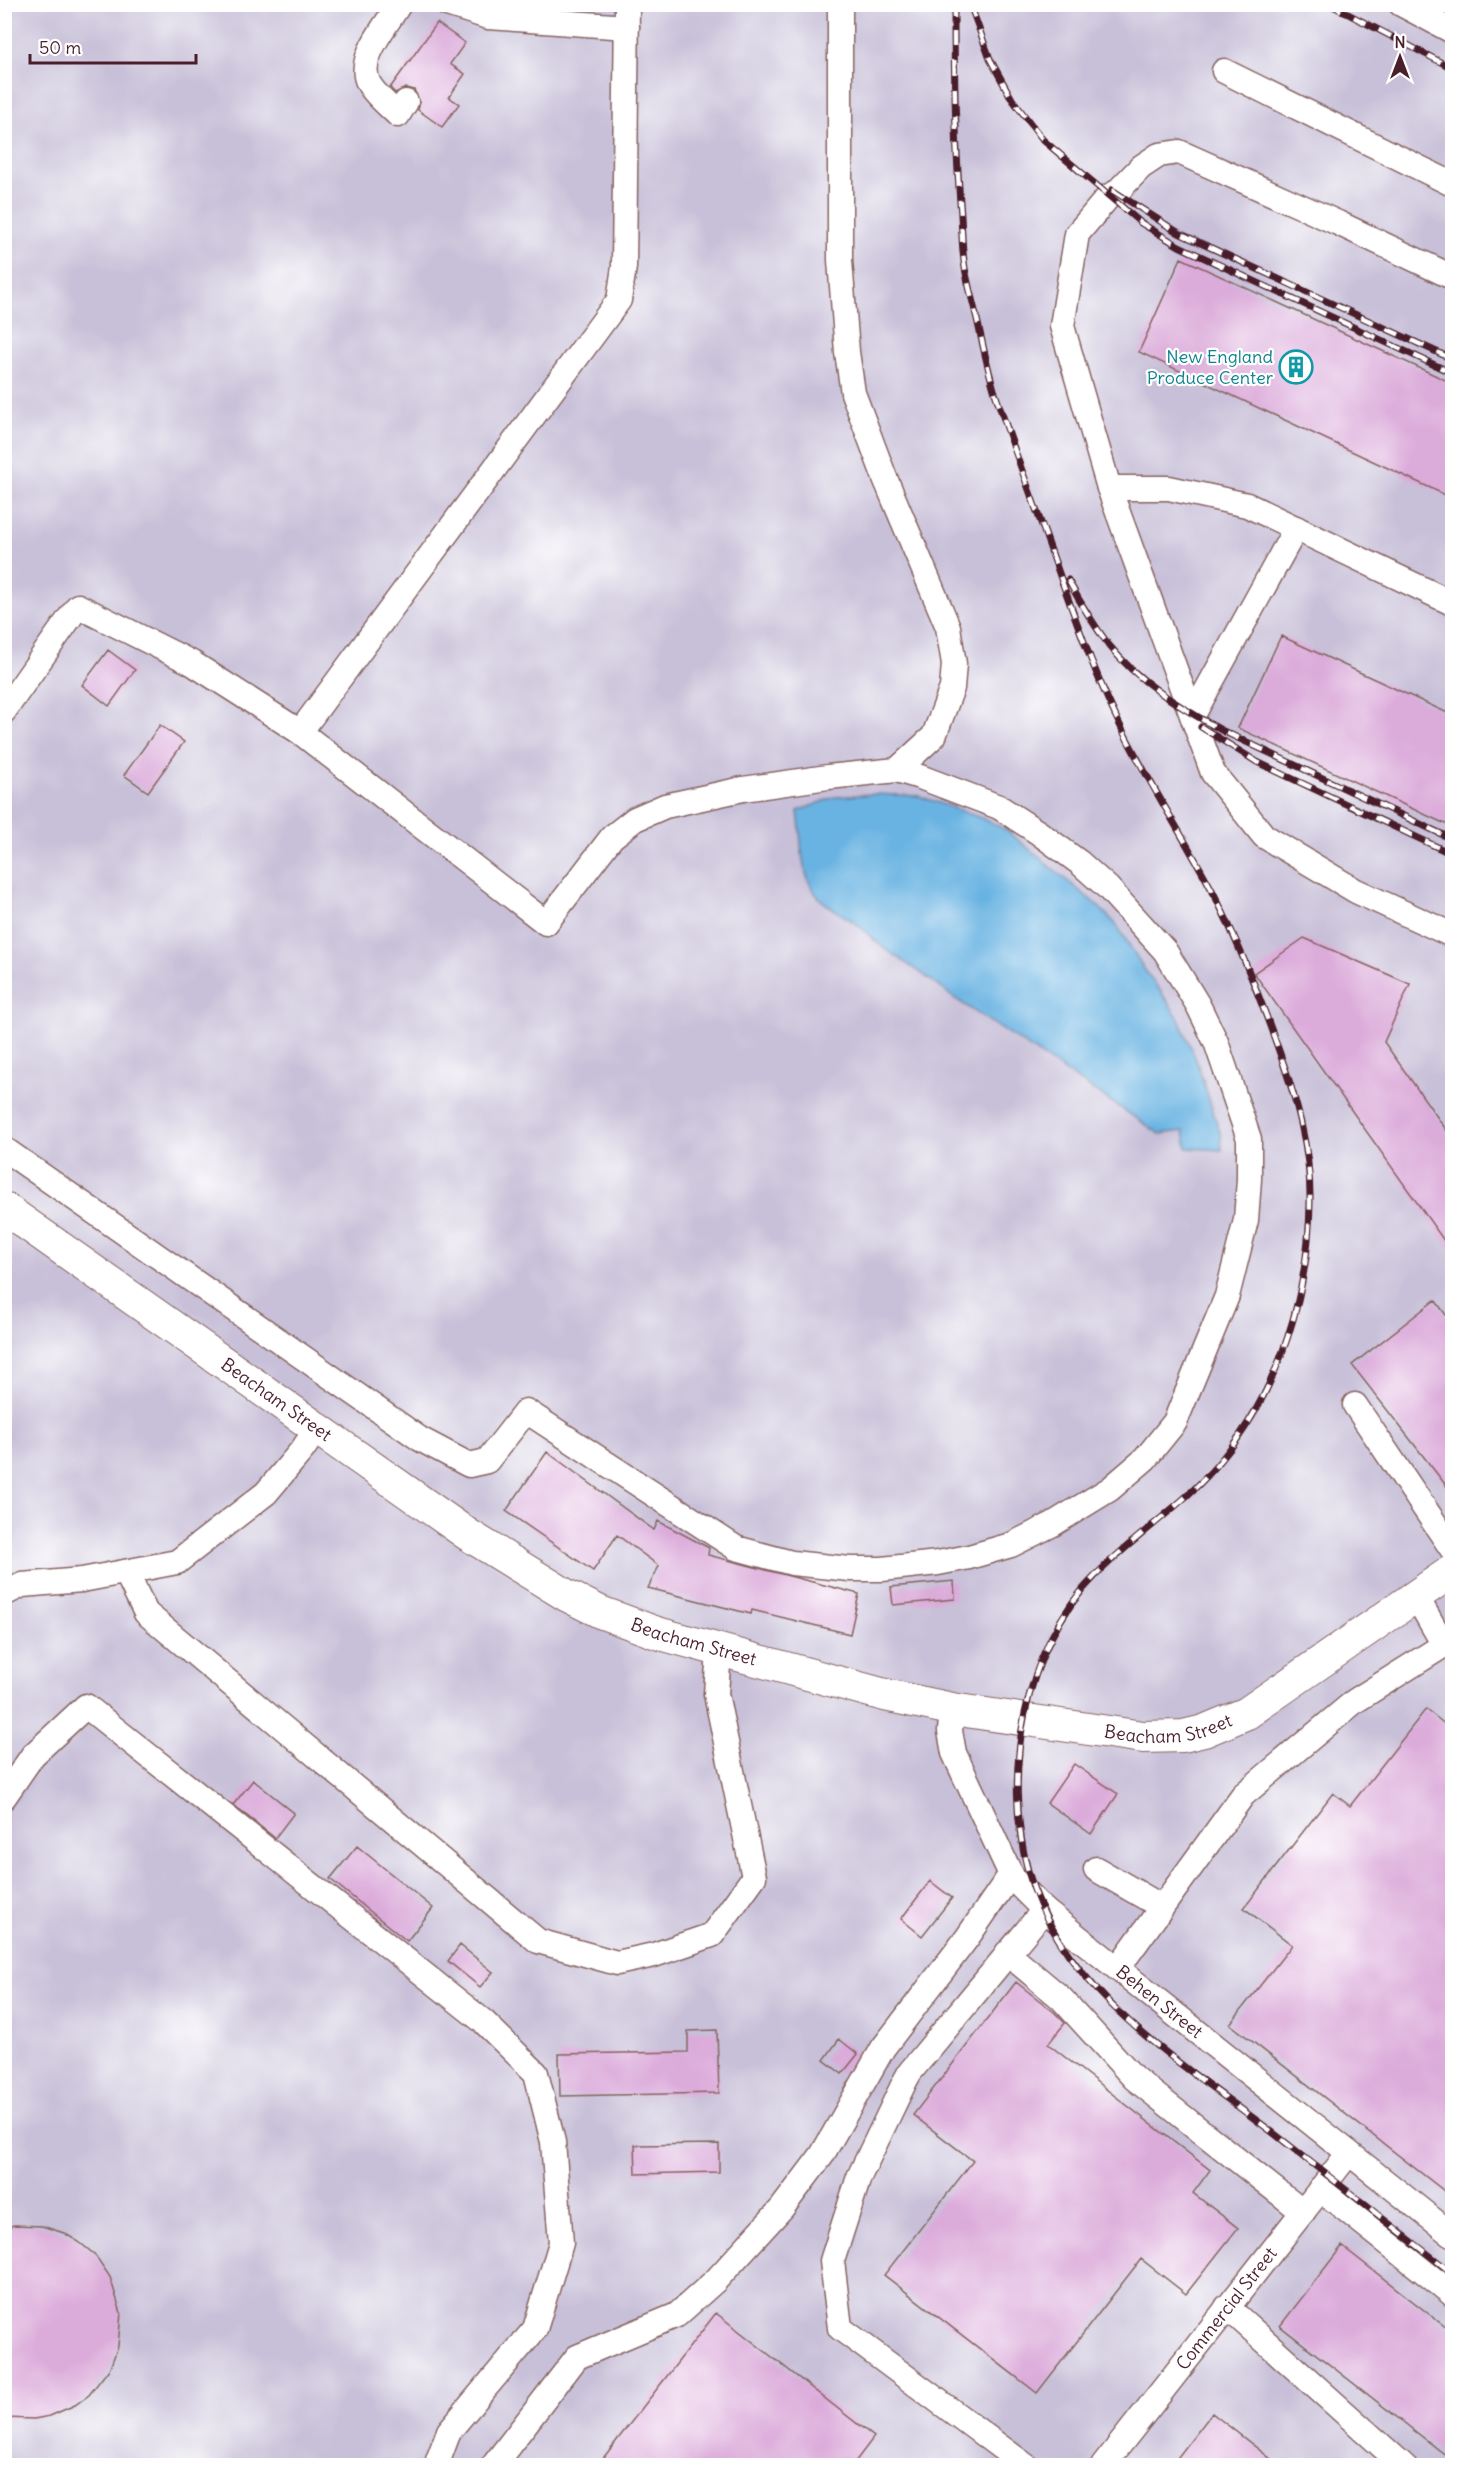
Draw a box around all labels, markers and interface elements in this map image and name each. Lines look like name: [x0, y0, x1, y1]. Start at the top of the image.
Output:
scale bar: [30, 27, 196, 65]
north arrow: [1370, 27, 1430, 87]
text: N: [1394, 32, 1406, 52]
text: 50 m: [39, 36, 81, 59]
place label: New England Produce Center: [1147, 345, 1274, 389]
building icon: New England Produce Center: [1278, 349, 1314, 385]
street label: Beacham Street: [217, 1353, 336, 1446]
street label: Beacham Street: [628, 1612, 759, 1671]
street label: Beacham Street: [1103, 1709, 1235, 1748]
street label: Behen Street: [1112, 1960, 1208, 2043]
street label: Commercial Street: [1171, 2242, 1282, 2375]

